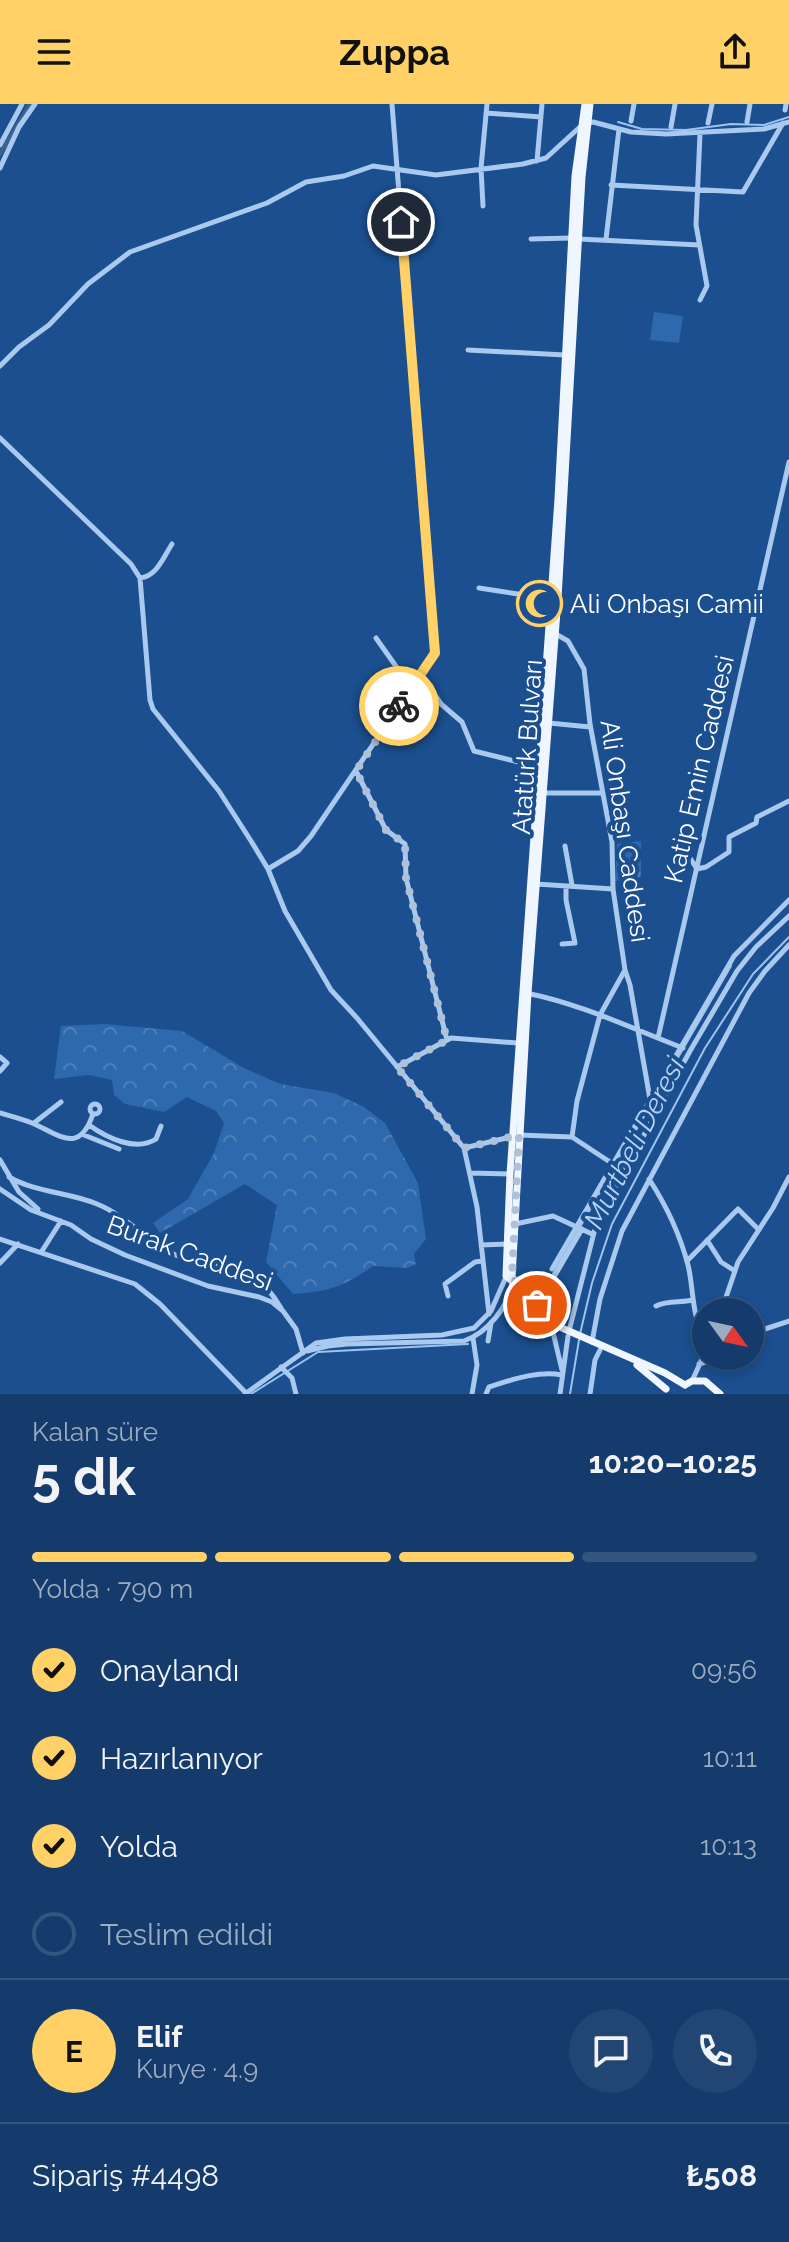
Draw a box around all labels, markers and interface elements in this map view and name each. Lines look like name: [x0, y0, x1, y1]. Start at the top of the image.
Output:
icon: menu: [32, 30, 76, 74]
icon: share: [713, 30, 757, 74]
text: Zuppa: [339, 31, 450, 73]
pin: [367, 188, 435, 256]
icon: home: [379, 200, 423, 244]
mosque icon: Ali Onbaşı Camii: [515, 580, 563, 628]
place label: Ali Onbaşı Camii: [570, 589, 764, 619]
street label: Katip Emin Caddesi: [658, 652, 740, 886]
street label: Atatürk Bulvarı: [506, 658, 548, 836]
courier: [359, 666, 439, 746]
icon: bike: [377, 684, 421, 728]
street label: Ali Onbaşı Caddesi: [595, 718, 655, 944]
water label: Murtbeli Deresi: [577, 1051, 692, 1234]
street label: Burak Caddesi: [103, 1209, 277, 1297]
pin: [503, 1271, 571, 1339]
icon: bag: [515, 1283, 559, 1327]
north arrow: [692, 1298, 764, 1370]
map controls: [692, 1298, 764, 1370]
text: Kalan süre: [32, 1417, 158, 1447]
text: 10:20–10:25: [589, 1445, 757, 1480]
text: 5 dk: [32, 1446, 136, 1507]
text: Yolda · 790 m: [32, 1574, 193, 1604]
icon: check: [32, 1648, 76, 1692]
text: Onaylandı: [100, 1653, 239, 1688]
text: 09:56: [691, 1655, 757, 1685]
icon: check: [32, 1736, 76, 1780]
text: Hazırlanıyor: [100, 1741, 263, 1776]
text: 10:11: [703, 1743, 757, 1773]
icon: check: [32, 1824, 76, 1868]
text: Yolda: [100, 1829, 178, 1864]
text: 10:13: [700, 1831, 757, 1861]
text: Teslim edildi: [100, 1917, 273, 1952]
button: chat: [569, 2009, 653, 2093]
button: phone: [673, 2009, 757, 2093]
text: Elif: [136, 2019, 182, 2054]
text: E: [65, 2034, 83, 2069]
text: Kurye · 4.9: [136, 2054, 258, 2084]
text: Sipariş #4498: [32, 2158, 219, 2193]
text: ₺508: [686, 2158, 757, 2193]

